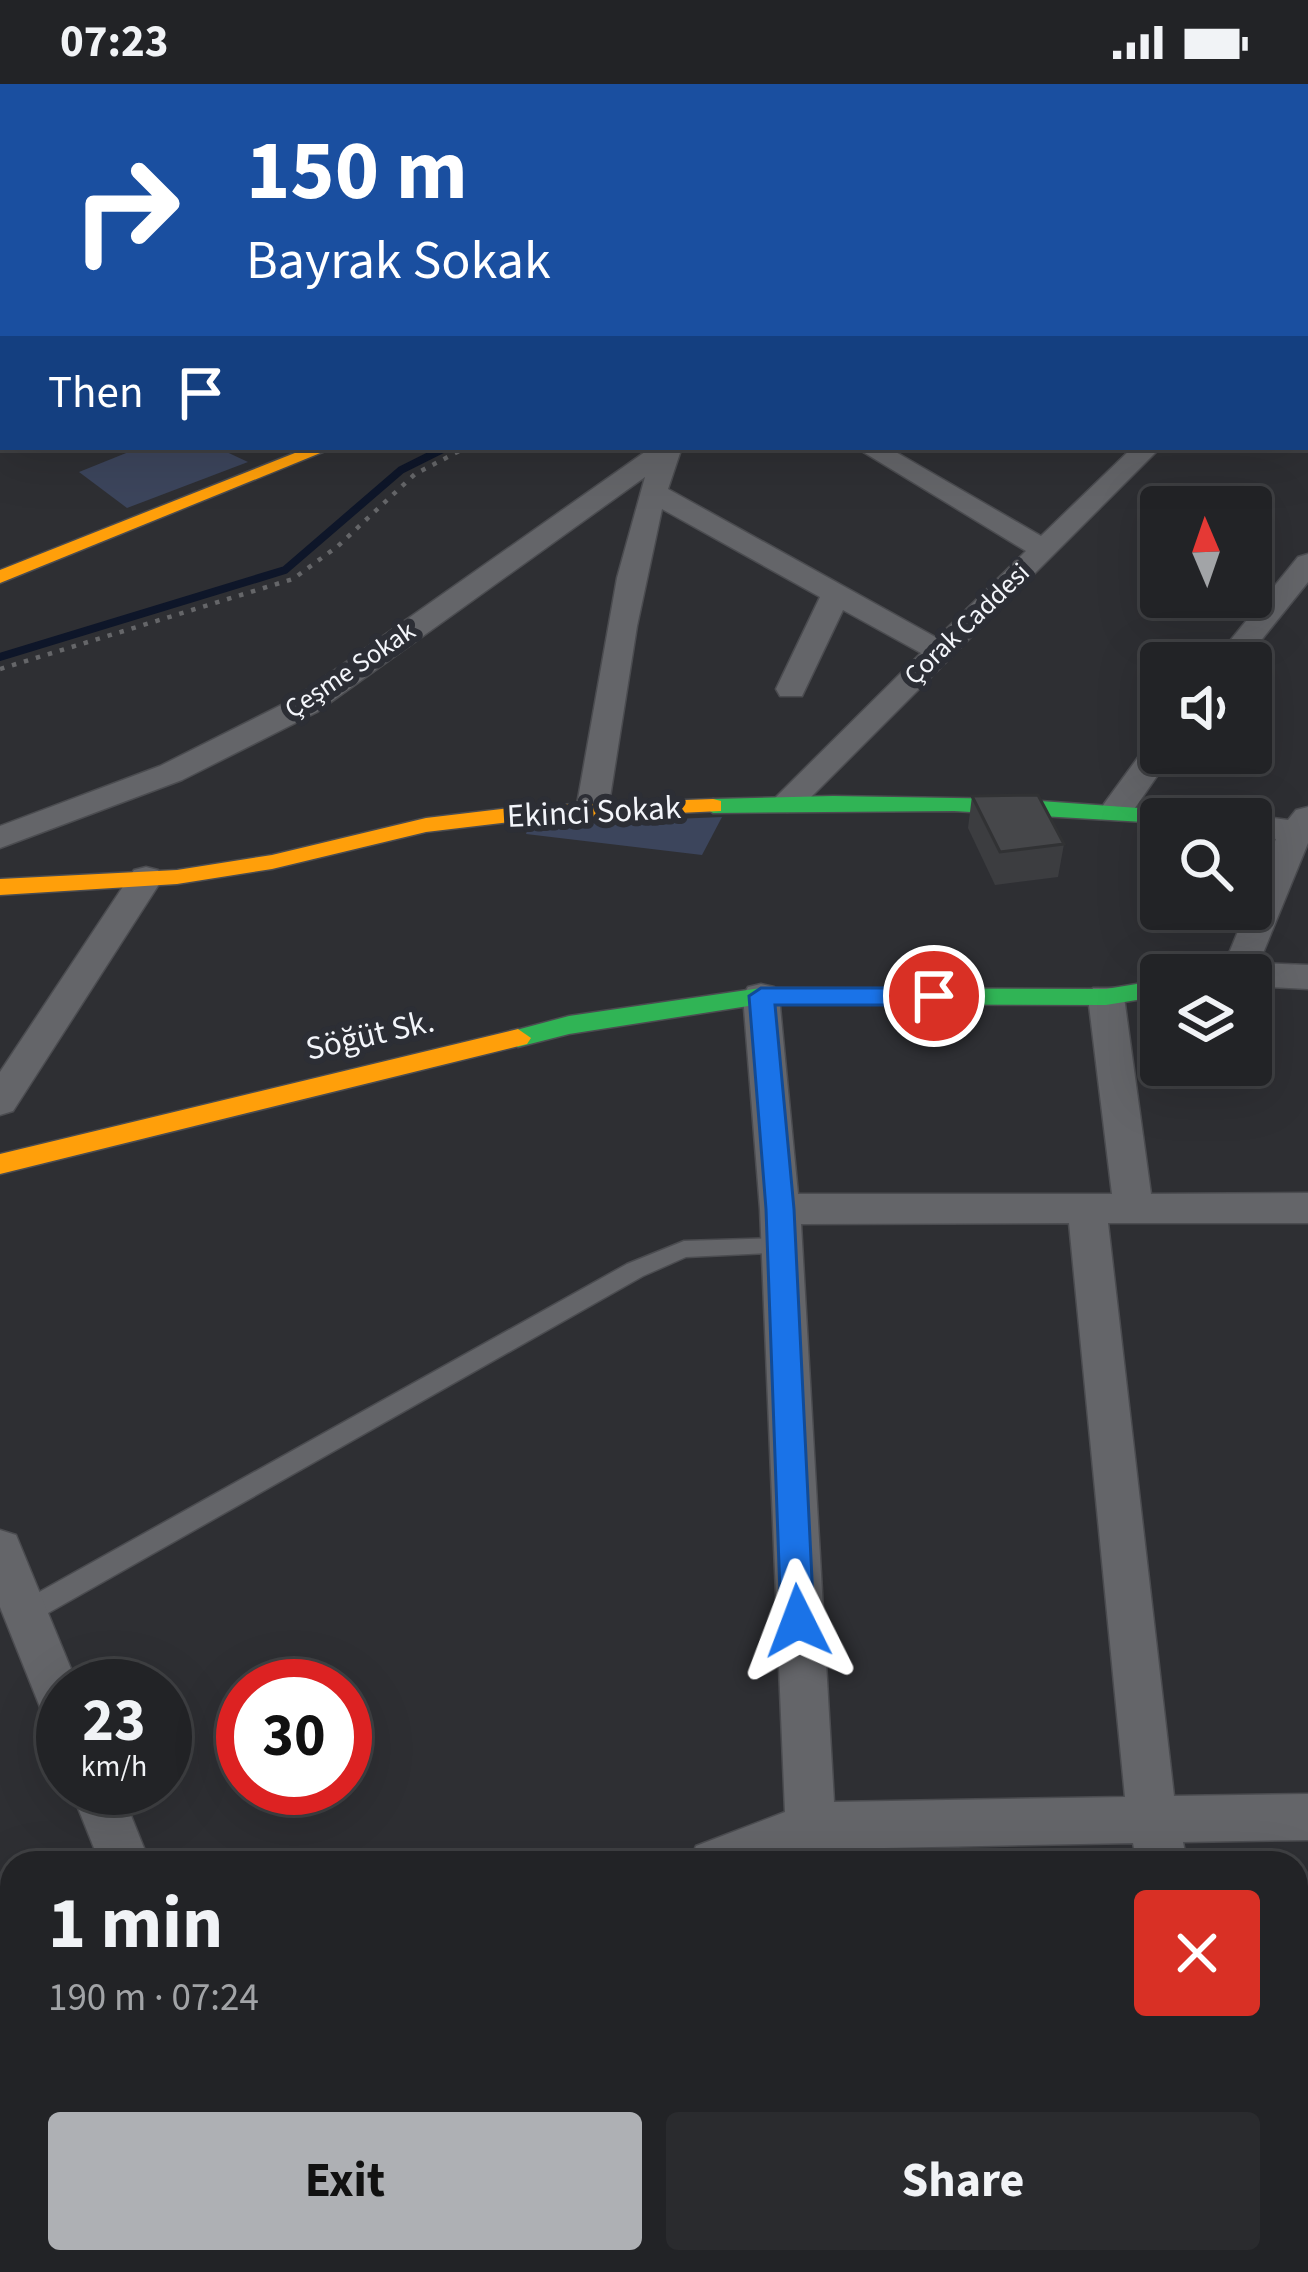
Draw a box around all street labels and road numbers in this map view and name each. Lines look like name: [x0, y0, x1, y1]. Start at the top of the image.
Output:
street label: Çorak Caddesi: [895, 554, 1039, 694]
street label: Çeşme Sokak: [277, 611, 424, 728]
street label: Ekinci Sokak: [506, 784, 683, 840]
street label: Söğüt Sk.: [301, 997, 439, 1073]

